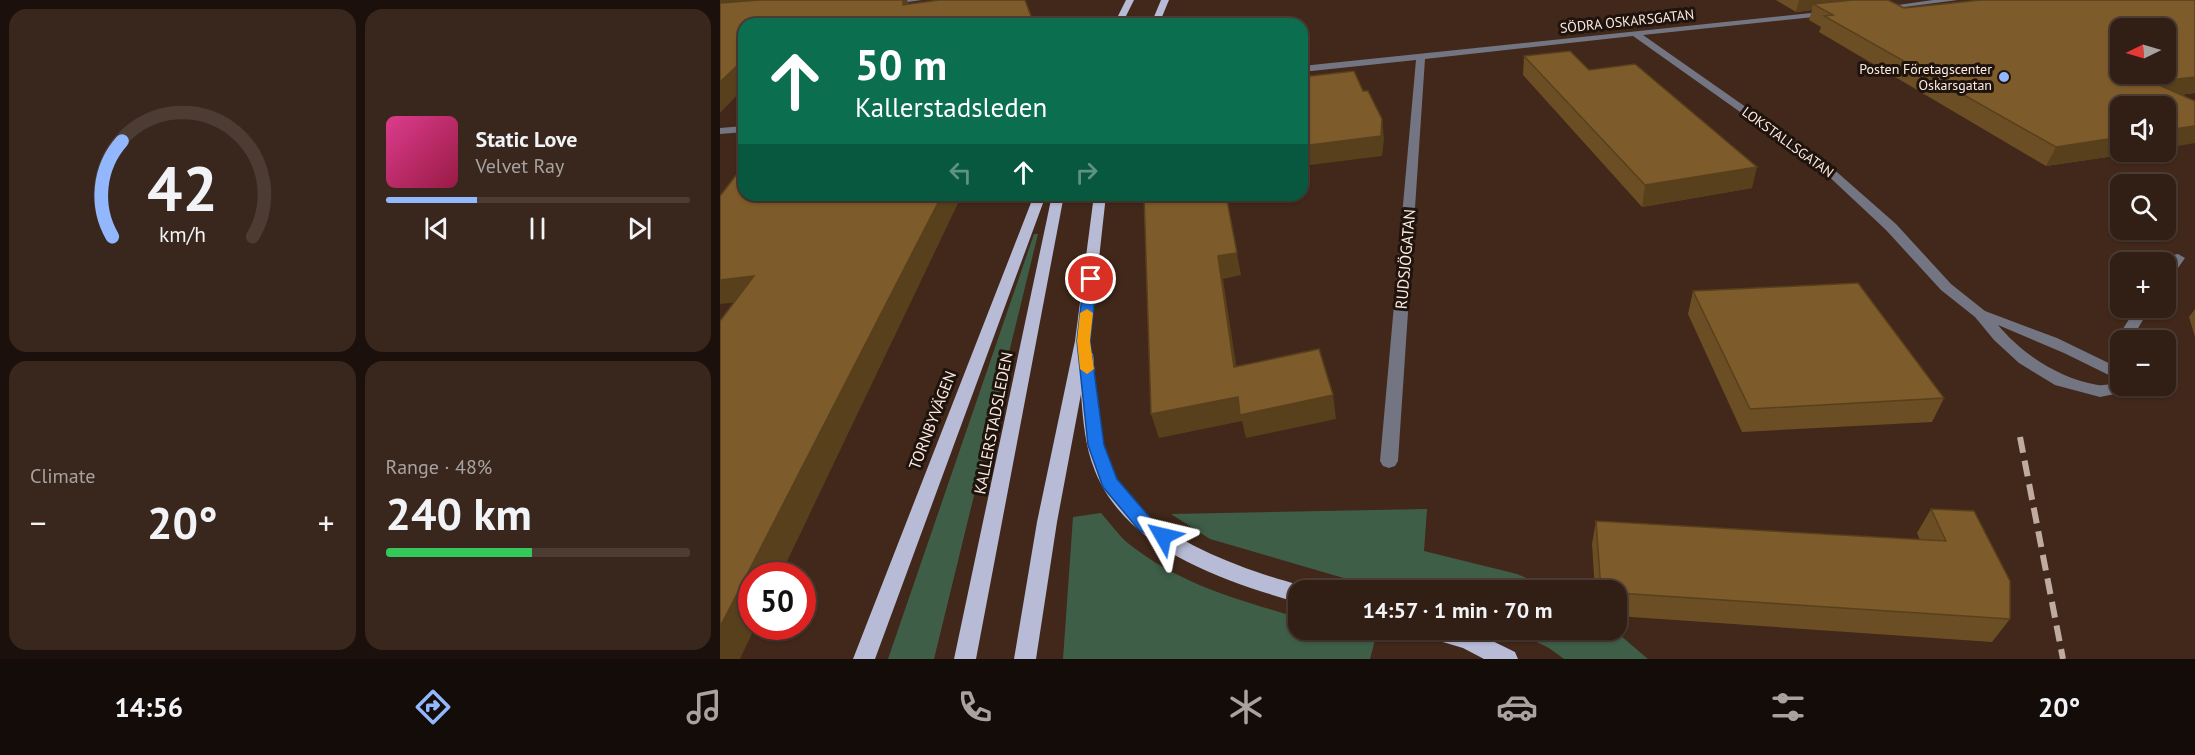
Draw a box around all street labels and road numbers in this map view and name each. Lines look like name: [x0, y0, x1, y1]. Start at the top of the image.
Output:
street label: SÖDRA OSKARSGATAN: [1559, 5, 1695, 37]
street label: LOKSTALLSGATAN: [1739, 103, 1837, 181]
street label: RUDSJÖGATAN: [1391, 208, 1419, 310]
street label: KALLERSTADSLEDEN: [969, 350, 1017, 496]
street label: TORNBYVÄGEN: [904, 368, 960, 472]

